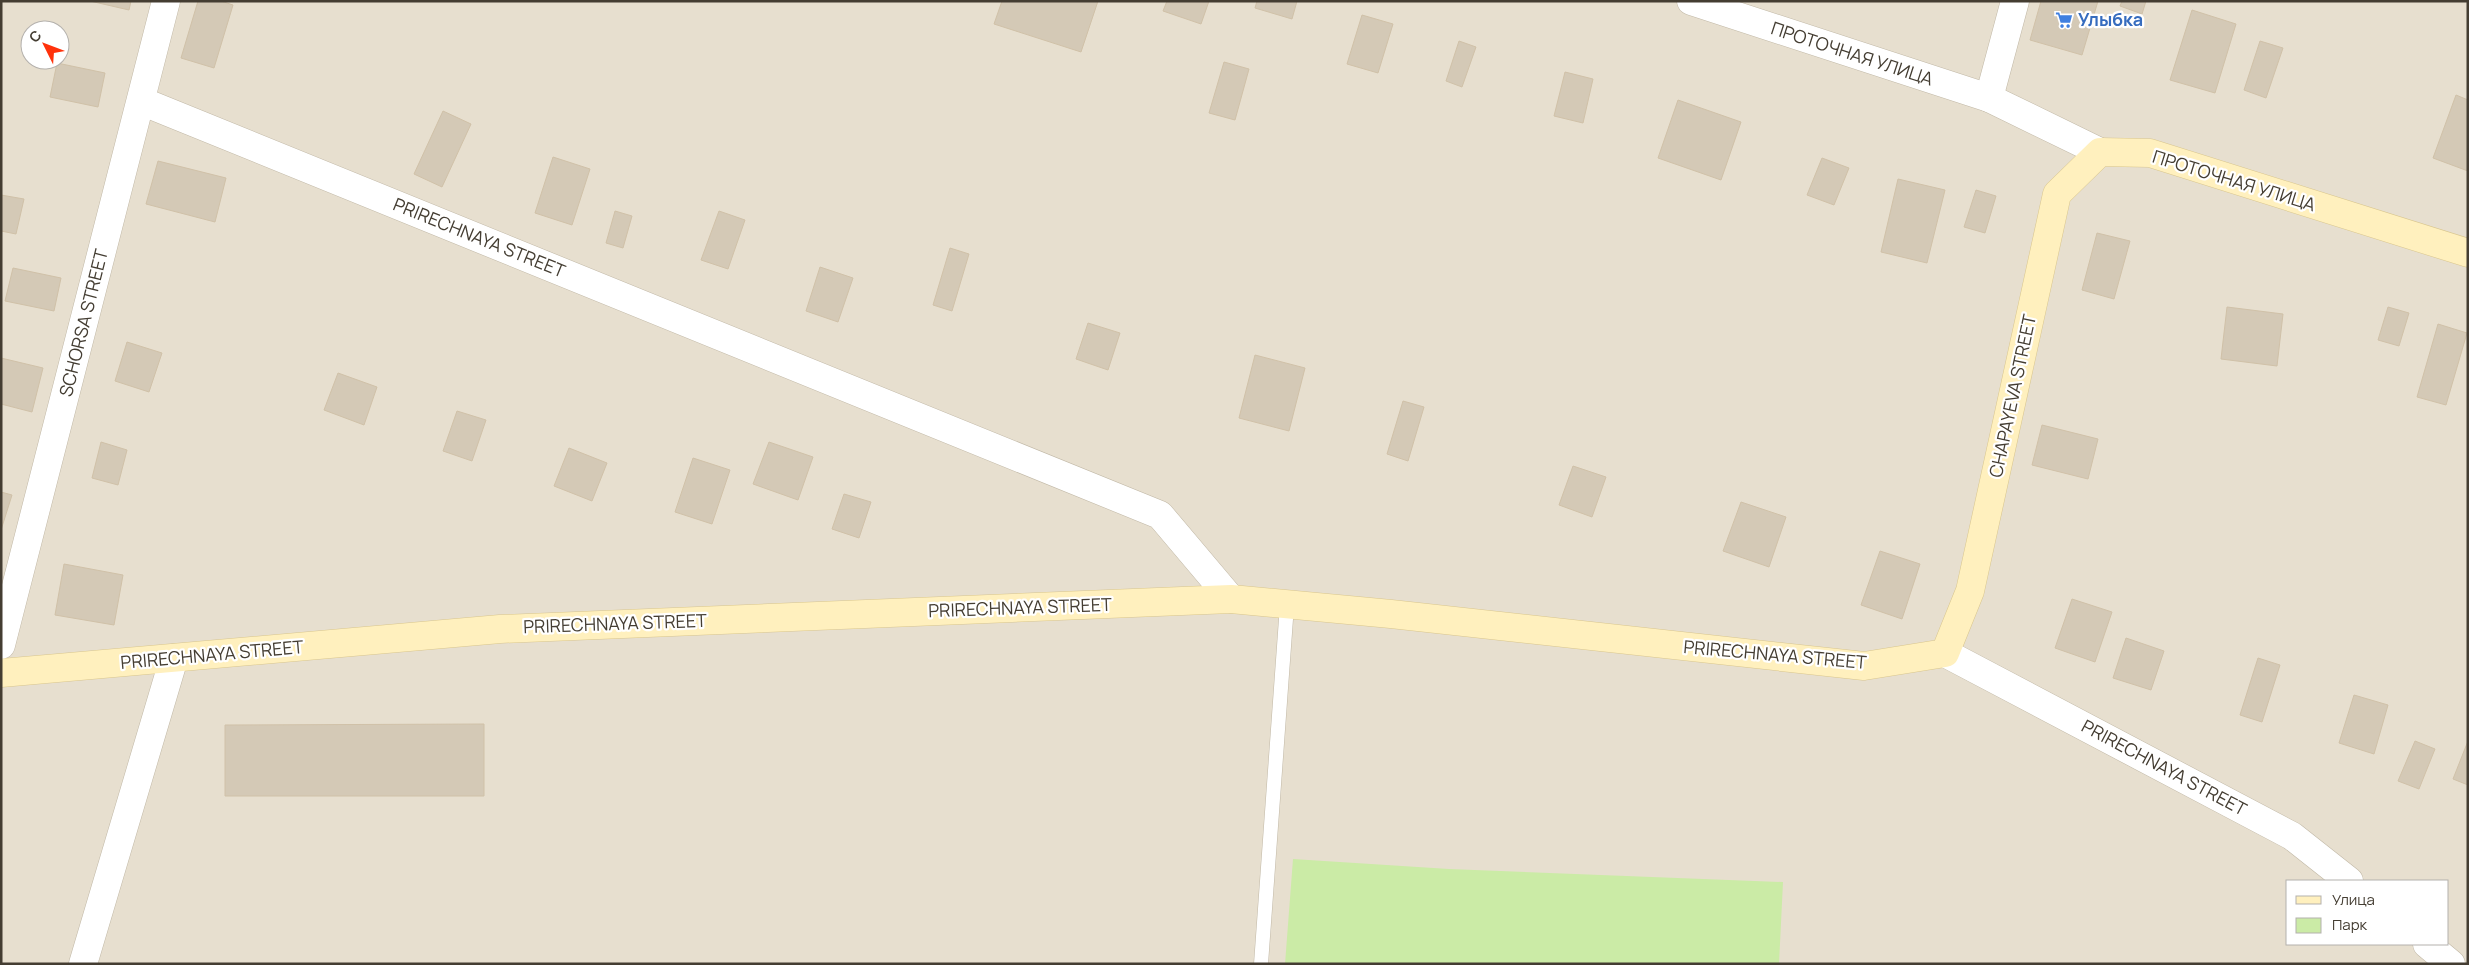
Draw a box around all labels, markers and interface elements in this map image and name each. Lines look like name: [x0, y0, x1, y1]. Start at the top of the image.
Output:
place label: Улыбка: [2078, 7, 2143, 31]
supermarket icon: Улыбка: [2054, 10, 2074, 30]
street label: ПРОТОЧНАЯ УЛИЦА: [1768, 15, 1937, 91]
north arrow: [20, 20, 70, 70]
text: С: [24, 26, 45, 46]
street label: ПРОТОЧНАЯ УЛИЦА: [2150, 144, 2319, 216]
street label: PRIRECHNAYA STREET: [390, 192, 569, 283]
street label: SCHORSA STREET: [53, 246, 113, 399]
street label: CHAPAYEVA STREET: [1983, 312, 2041, 480]
street label: PRIRECHNAYA STREET: [928, 592, 1112, 622]
street label: PRIRECHNAYA STREET: [523, 608, 707, 638]
street label: PRIRECHNAYA STREET: [119, 634, 305, 674]
street label: PRIRECHNAYA STREET: [1683, 634, 1868, 674]
street label: PRIRECHNAYA STREET: [2078, 713, 2251, 821]
legend: [2286, 880, 2449, 945]
text: Улица: [2332, 889, 2375, 910]
text: Парк: [2332, 914, 2368, 935]

